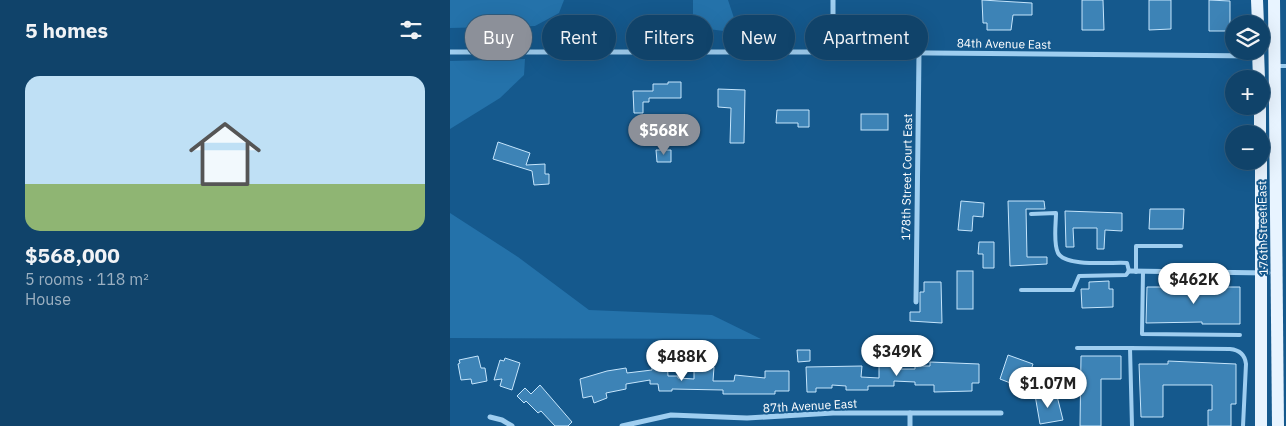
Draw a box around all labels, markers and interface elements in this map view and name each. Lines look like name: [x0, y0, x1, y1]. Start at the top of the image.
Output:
chip: Buy: [465, 15, 532, 60]
chip: Rent: [542, 15, 616, 60]
chip: Filters: [626, 15, 713, 60]
chip: New: [723, 15, 795, 60]
chip: Apartment: [805, 15, 928, 60]
map controls: [1225, 15, 1270, 170]
button: layers: [1225, 15, 1270, 60]
text: 5 homes: [25, 16, 108, 44]
icon: filters: [397, 16, 425, 44]
street label: 84th Avenue East: [957, 35, 1051, 52]
button: +: [1225, 70, 1270, 115]
icon: home: [180, 109, 270, 199]
street label: 178th Street Court East: [898, 113, 915, 241]
pin: $568K: [629, 114, 699, 156]
text: $568K: [639, 120, 689, 140]
button: −: [1225, 125, 1270, 170]
street label: 176th Street East: [1254, 181, 1271, 275]
text: $568,000: [25, 241, 120, 269]
pin: $462K: [1159, 262, 1229, 305]
text: 5 rooms · 118 m²: [25, 269, 149, 289]
text: $462K: [1169, 269, 1219, 289]
text: House: [25, 289, 71, 309]
pin: $349K: [862, 334, 932, 377]
pin: $488K: [647, 340, 717, 382]
text: $349K: [872, 341, 922, 361]
text: $488K: [657, 346, 707, 366]
pin: $1.07M: [1007, 366, 1089, 409]
text: $1.07M: [1020, 373, 1076, 393]
street label: 87th Avenue East: [762, 396, 858, 415]

